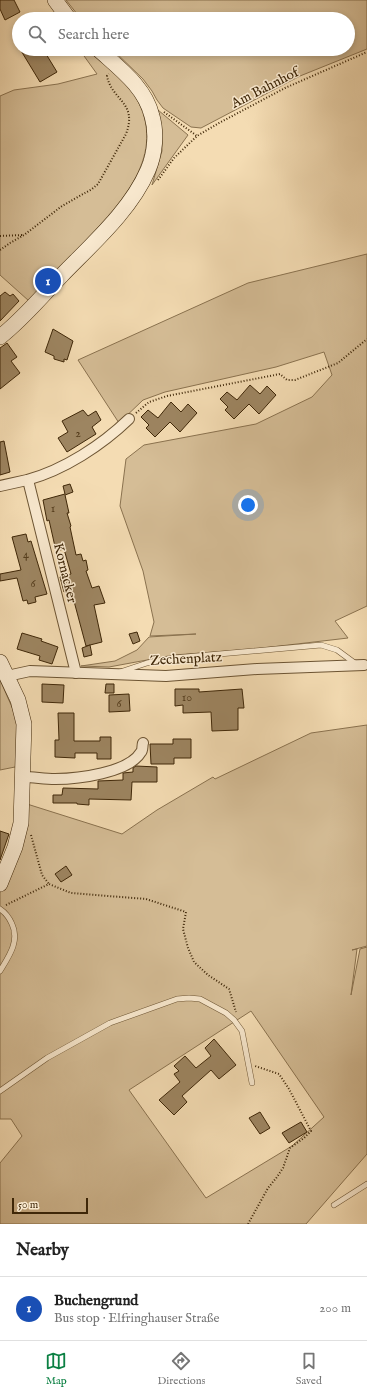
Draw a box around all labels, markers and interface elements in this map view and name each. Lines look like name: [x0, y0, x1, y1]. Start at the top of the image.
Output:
search box: [12, 12, 355, 56]
icon: search: [26, 23, 48, 45]
text: Search here: [58, 25, 129, 44]
street label: Am Bahnhof: [227, 62, 304, 113]
pin: 1: [35, 266, 61, 296]
house number: 2: [75, 426, 81, 441]
your location: [238, 495, 258, 515]
house number: 1: [51, 501, 55, 516]
street label: Kornacker: [49, 541, 81, 605]
house number: 4: [23, 547, 29, 562]
house number: 6: [30, 576, 36, 591]
street label: Zechenplatz: [149, 648, 223, 670]
house number: 10: [182, 690, 192, 705]
house number: 6: [116, 696, 122, 711]
scale bar: [12, 1196, 88, 1215]
text: 50 m: [18, 1198, 38, 1212]
text: Nearby: [16, 1240, 69, 1261]
text: Buchengrund: [54, 1291, 138, 1310]
text: 1: [27, 1300, 31, 1317]
text: 200 m: [319, 1300, 351, 1317]
text: Bus stop · Elfringhauser Straße: [54, 1310, 219, 1327]
tab: Map: [45, 1350, 67, 1388]
tab: Directions: [158, 1350, 205, 1388]
tab: Saved: [296, 1350, 322, 1388]

